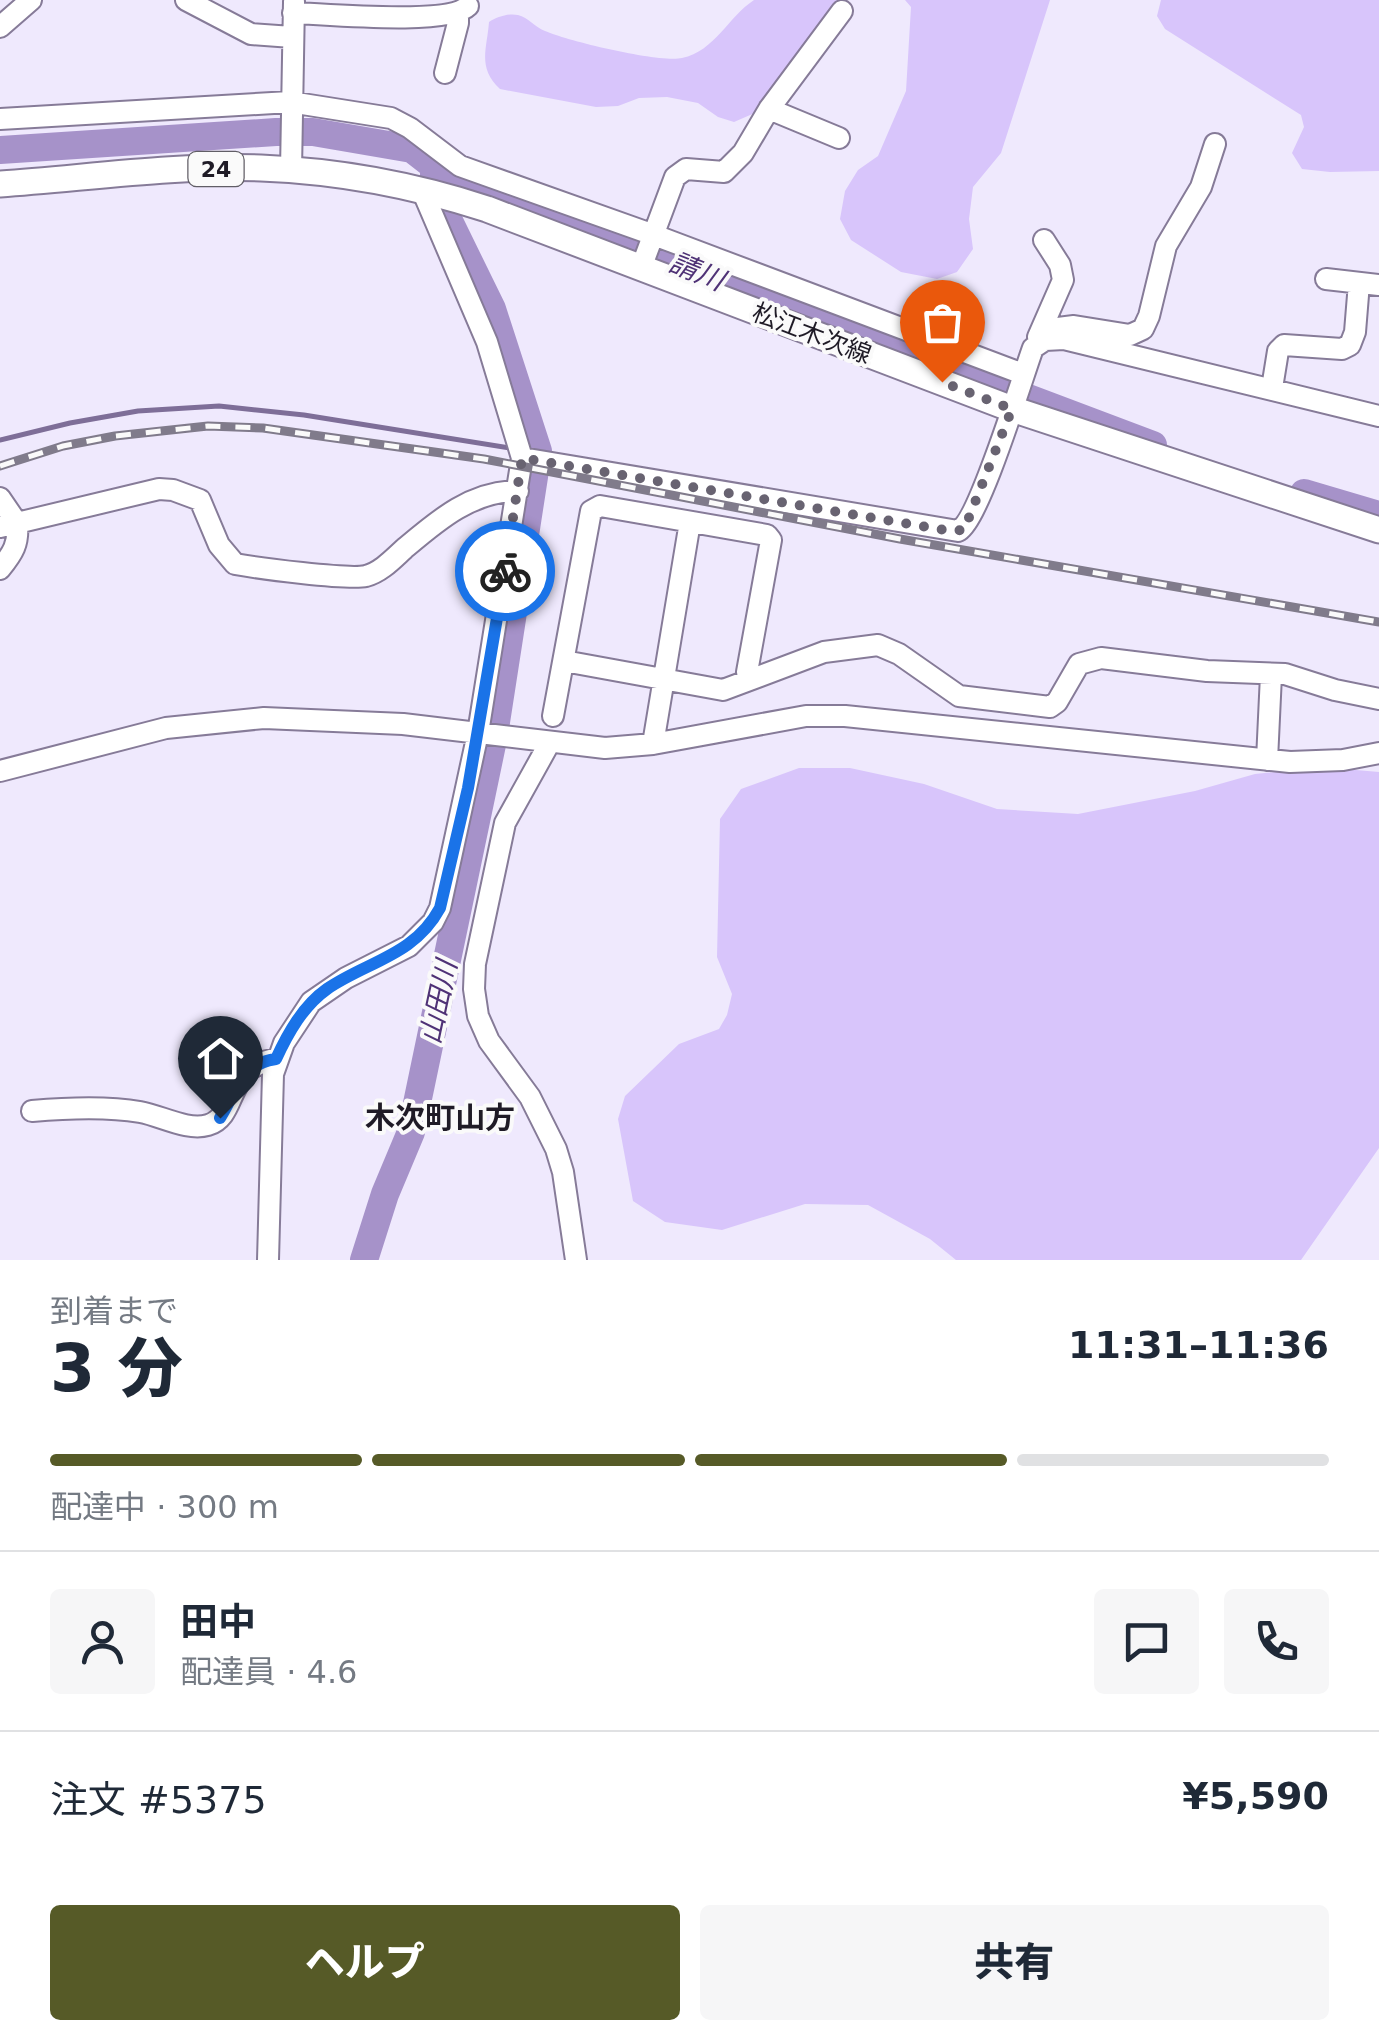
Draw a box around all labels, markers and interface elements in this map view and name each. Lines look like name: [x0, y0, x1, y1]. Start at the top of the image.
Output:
road number: 24: [188, 152, 244, 186]
water label: 請川: [665, 246, 732, 298]
pin: [900, 280, 985, 383]
icon: bag: [915, 295, 970, 350]
street label: 松江木次線: [748, 298, 875, 369]
courier: [455, 521, 555, 621]
icon: bike: [478, 544, 533, 599]
water label: 山田川: [414, 955, 464, 1047]
pin: [178, 1016, 263, 1119]
icon: home: [193, 1031, 248, 1086]
district label: 木次町山方: [365, 1100, 515, 1135]
text: 到着まで: [50, 1292, 178, 1330]
text: 11:31–11:36: [1068, 1323, 1329, 1367]
text: 3 分: [50, 1331, 183, 1406]
text: 配達中 · 300 m: [50, 1488, 279, 1526]
button: person: [50, 1589, 155, 1694]
button: chat: [1094, 1589, 1199, 1694]
button: phone: [1224, 1589, 1329, 1694]
text: 田中: [180, 1600, 256, 1644]
text: 配達員 · 4.6: [180, 1653, 357, 1691]
text: ¥5,590: [1182, 1774, 1329, 1818]
text: 注文 #5375: [50, 1778, 267, 1822]
button: ヘルプ: [50, 1905, 680, 2020]
button: 共有: [700, 1905, 1329, 2020]

